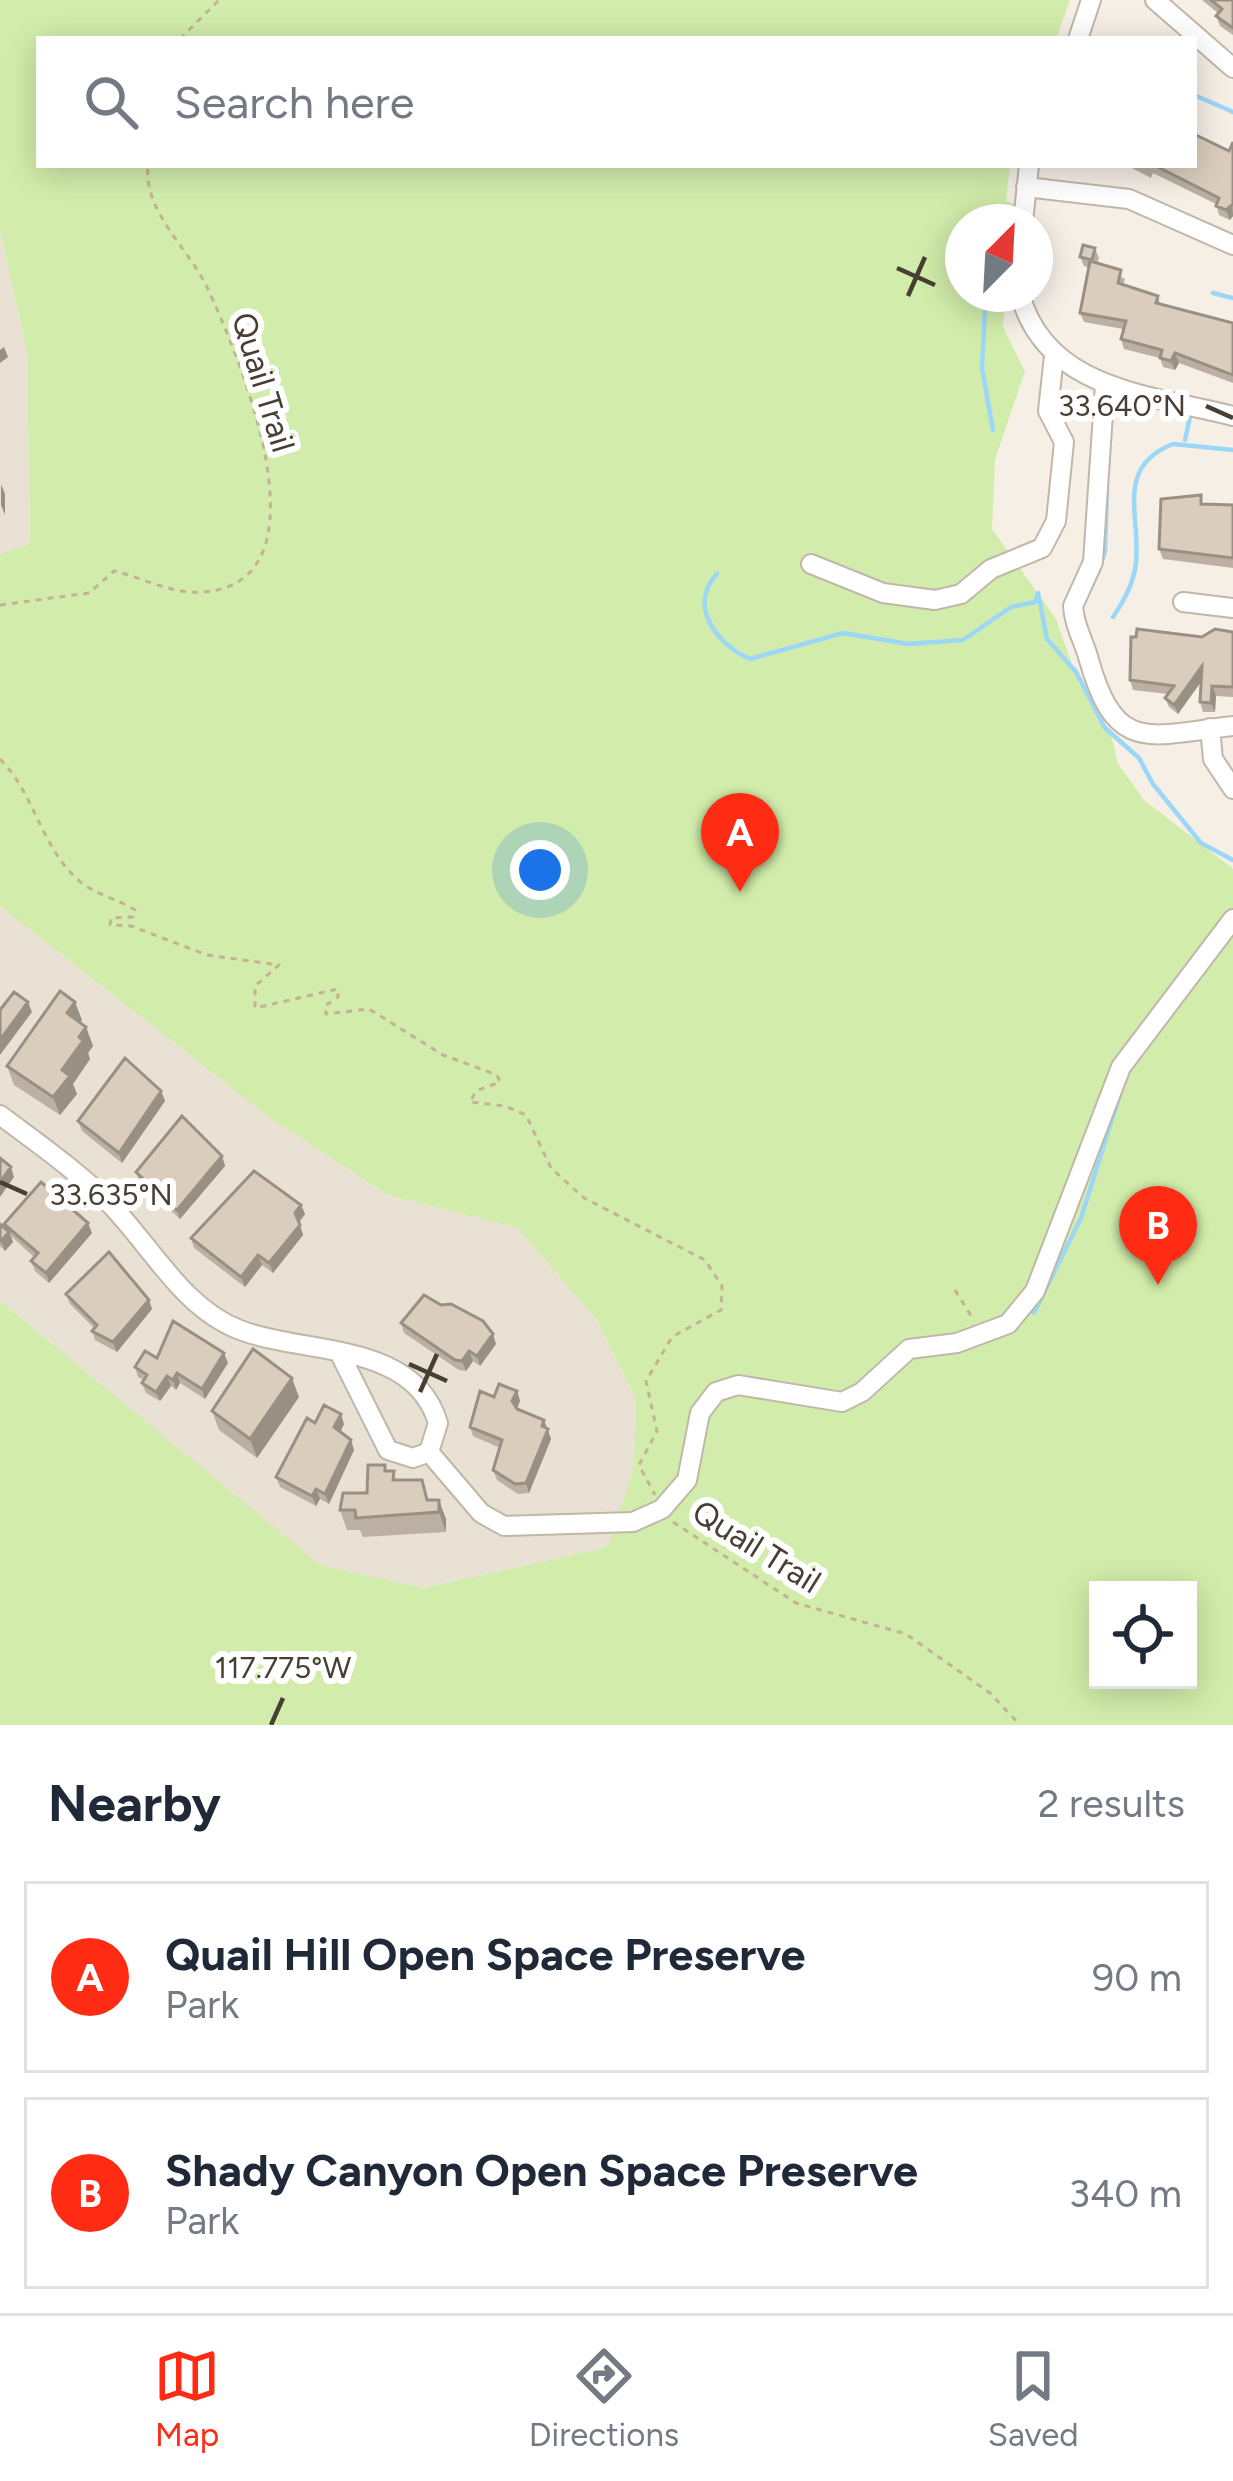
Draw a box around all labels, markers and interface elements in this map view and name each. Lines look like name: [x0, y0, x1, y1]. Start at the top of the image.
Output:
search box: [36, 36, 1197, 168]
icon: search: [78, 69, 144, 135]
text: Search here: [174, 75, 414, 129]
north arrow: [945, 204, 1053, 312]
street label: Quail Trail: [224, 308, 303, 457]
text: 33.640°N: [1058, 387, 1186, 424]
pin: A: [701, 793, 779, 892]
your location: [510, 840, 570, 900]
text: 33.635°N: [49, 1176, 173, 1213]
pin: B: [1119, 1186, 1197, 1285]
street label: Quail Trail: [685, 1492, 828, 1601]
map controls: [1089, 1581, 1197, 1689]
button: locate: [1089, 1581, 1197, 1689]
text: 117.775°W: [215, 1649, 351, 1686]
text: Nearby: [48, 1773, 221, 1834]
text: 2 results: [1038, 1780, 1185, 1827]
text: Quail Hill Open Space Preserve: [165, 1927, 805, 1981]
text: A: [76, 1954, 104, 2001]
text: 90 m: [1092, 1954, 1182, 2001]
text: Park: [165, 1981, 239, 2028]
text: Shady Canyon Open Space Preserve: [165, 2143, 918, 2197]
text: B: [78, 2170, 102, 2217]
text: 340 m: [1069, 2170, 1182, 2217]
text: Park: [165, 2197, 239, 2244]
tab: Map: [154, 2343, 220, 2454]
tab: Directions: [529, 2343, 679, 2454]
tab: Saved: [988, 2343, 1079, 2454]

